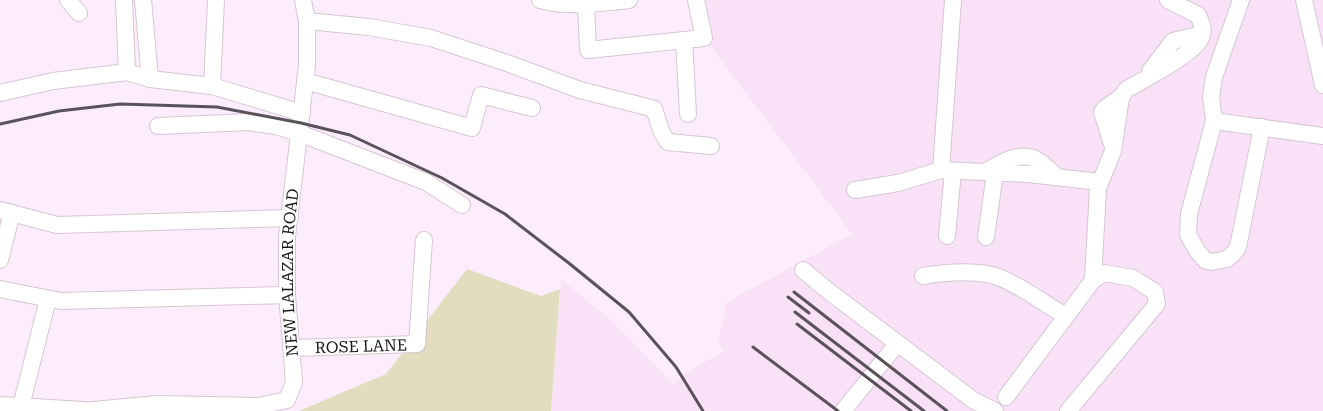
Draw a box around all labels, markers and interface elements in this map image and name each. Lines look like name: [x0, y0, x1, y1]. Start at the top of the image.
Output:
street label: NEW LALAZAR ROAD: [277, 187, 302, 358]
street label: ROSE LANE: [315, 335, 407, 357]

